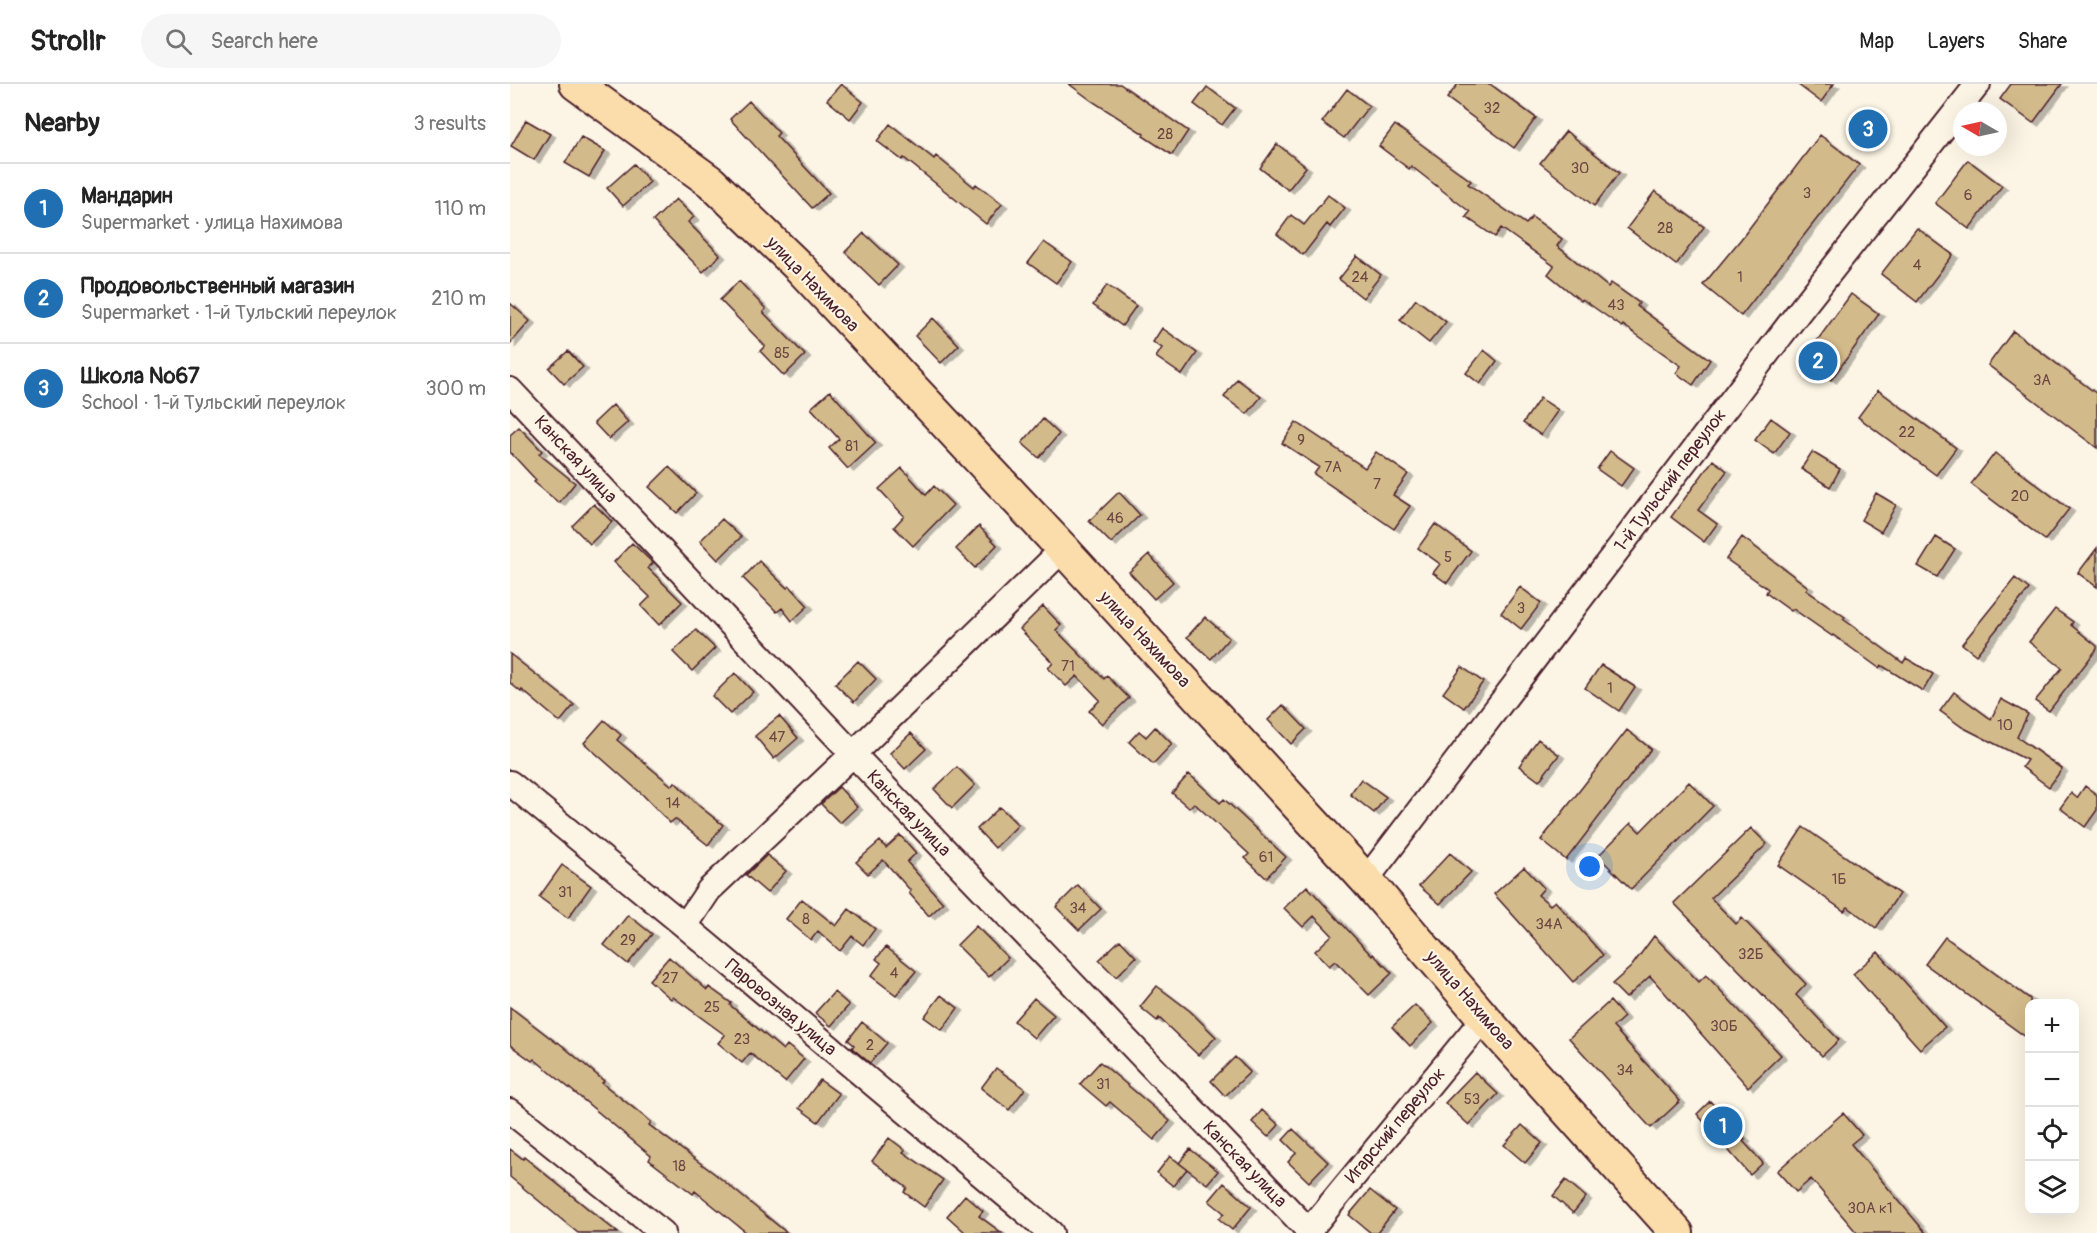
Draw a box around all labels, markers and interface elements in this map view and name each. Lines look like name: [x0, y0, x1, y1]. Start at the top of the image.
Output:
search box: [141, 14, 561, 68]
text: Strollr: [30, 24, 105, 59]
icon: search: [162, 25, 195, 58]
text: Search here: [210, 27, 318, 55]
text: Map: [1859, 28, 1894, 55]
text: Layers: [1927, 28, 1985, 55]
text: Share: [2018, 28, 2067, 55]
house number: 32: [1484, 99, 1500, 118]
north arrow: [1953, 102, 2007, 156]
pin: 3: [1848, 106, 1888, 152]
text: Nearby: [24, 107, 100, 139]
text: 3 results: [414, 111, 486, 136]
house number: 28: [1157, 125, 1173, 144]
house number: 30: [1571, 159, 1589, 178]
text: Мандарин: [81, 182, 173, 210]
house number: 3: [1803, 184, 1811, 203]
house number: 6: [1964, 186, 1972, 205]
text: 1: [40, 196, 47, 221]
text: 110 m: [435, 196, 486, 221]
text: Supermarket · улица Нахимова: [81, 210, 343, 235]
house number: 28: [1657, 219, 1673, 238]
street label: улица Нахимова: [761, 231, 864, 337]
house number: 4: [1913, 256, 1922, 275]
house number: 24: [1351, 268, 1369, 287]
house number: 1: [1737, 268, 1743, 287]
text: Продовольственный магазин: [81, 272, 354, 300]
text: 2: [38, 286, 49, 311]
text: 210 m: [431, 286, 486, 311]
house number: 43: [1607, 296, 1625, 315]
text: Supermarket · 1-й Тульский переулок: [81, 300, 397, 325]
pin: 2: [1798, 338, 1838, 384]
house number: 85: [774, 344, 790, 363]
text: Школа №67: [81, 362, 200, 390]
house number: 3А: [2033, 371, 2051, 390]
text: 3: [38, 376, 49, 401]
text: 300 m: [425, 376, 486, 401]
text: School · 1-й Тульский переулок: [81, 390, 346, 415]
street label: 1-й Тульский переулок: [1609, 404, 1732, 556]
street label: Канская улица: [529, 411, 622, 508]
house number: 22: [1899, 423, 1915, 442]
house number: 9: [1297, 431, 1305, 450]
house number: 81: [845, 437, 859, 456]
house number: 7А: [1324, 458, 1342, 477]
house number: 7: [1373, 475, 1381, 494]
house number: 20: [2011, 487, 2029, 506]
house number: 46: [1106, 509, 1124, 528]
house number: 5: [1444, 548, 1452, 567]
street label: улица Нахимова: [1093, 585, 1195, 693]
house number: 3: [1517, 599, 1525, 618]
house number: 71: [1061, 657, 1075, 676]
house number: 1: [1607, 679, 1613, 698]
house number: 10: [1997, 716, 2013, 735]
house number: 47: [769, 728, 785, 747]
street label: Канская улица: [862, 765, 956, 862]
house number: 14: [666, 794, 681, 813]
house number: 61: [1259, 848, 1273, 867]
your location: [1575, 852, 1604, 881]
house number: 1Б: [1832, 870, 1846, 889]
house number: 31: [558, 883, 572, 902]
house number: 34: [1069, 899, 1087, 918]
house number: 8: [802, 910, 810, 929]
house number: 34А: [1536, 915, 1563, 934]
house number: 29: [620, 931, 636, 950]
street label: улица Нахимова: [1420, 945, 1519, 1055]
house number: 32Б: [1738, 945, 1764, 964]
street label: Паровозная улица: [720, 954, 841, 1061]
house number: 4: [890, 964, 899, 983]
house number: 27: [662, 969, 678, 988]
house number: 25: [704, 998, 720, 1017]
map controls: [2025, 999, 2079, 1215]
button: +: [2025, 999, 2079, 1053]
house number: 30Б: [1710, 1017, 1738, 1036]
house number: 23: [734, 1030, 750, 1049]
house number: 2: [866, 1036, 874, 1055]
button: −: [2025, 1053, 2079, 1107]
house number: 34: [1616, 1061, 1634, 1080]
street label: Игарский переулок: [1340, 1063, 1451, 1188]
house number: 31: [1096, 1075, 1110, 1094]
house number: 53: [1464, 1090, 1480, 1109]
pin: 1: [1704, 1104, 1742, 1148]
button: locate: [2025, 1107, 2079, 1161]
street label: Канская улица: [1198, 1116, 1292, 1213]
house number: 18: [672, 1157, 686, 1176]
button: layers: [2025, 1161, 2079, 1215]
house number: 30А к1: [1847, 1199, 1893, 1218]

